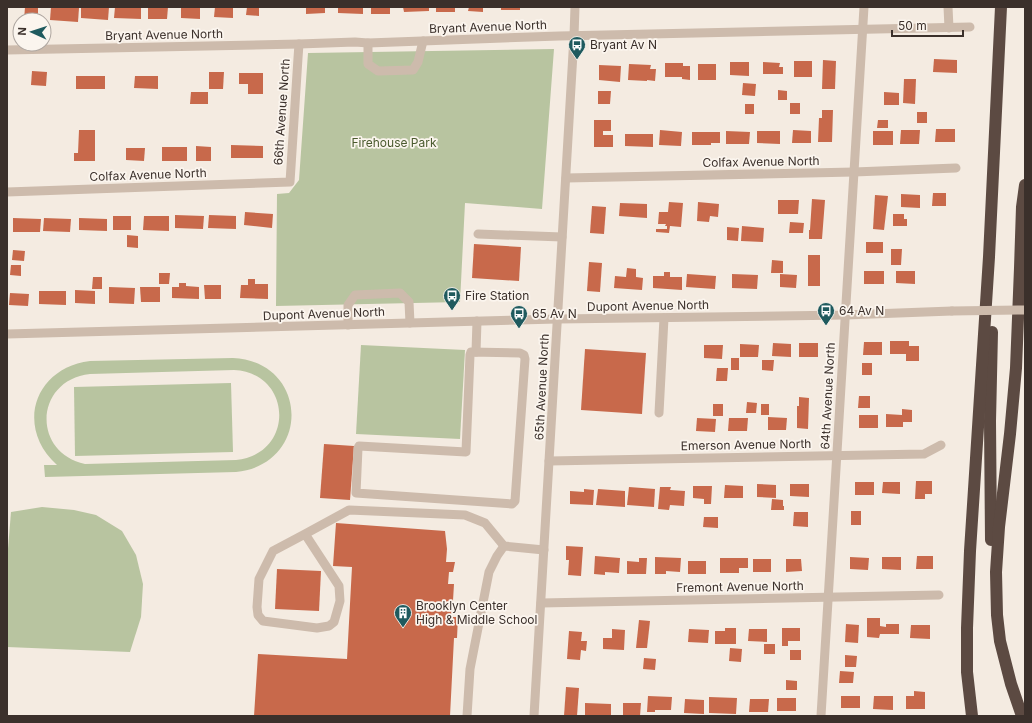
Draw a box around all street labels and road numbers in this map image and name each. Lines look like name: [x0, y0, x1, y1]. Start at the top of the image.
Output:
street label: Bryant Avenue North: [429, 17, 547, 36]
street label: Bryant Avenue North: [105, 26, 223, 43]
street label: 66th Avenue North: [270, 58, 293, 166]
street label: Colfax Avenue North: [702, 153, 820, 170]
street label: Colfax Avenue North: [89, 165, 207, 184]
street label: Dupont Avenue North: [587, 297, 709, 314]
street label: Dupont Avenue North: [263, 304, 385, 323]
street label: 65th Avenue North: [531, 333, 552, 441]
street label: 64th Avenue North: [817, 342, 838, 450]
street label: Emerson Avenue North: [681, 436, 811, 453]
street label: Fremont Avenue North: [676, 578, 804, 595]

